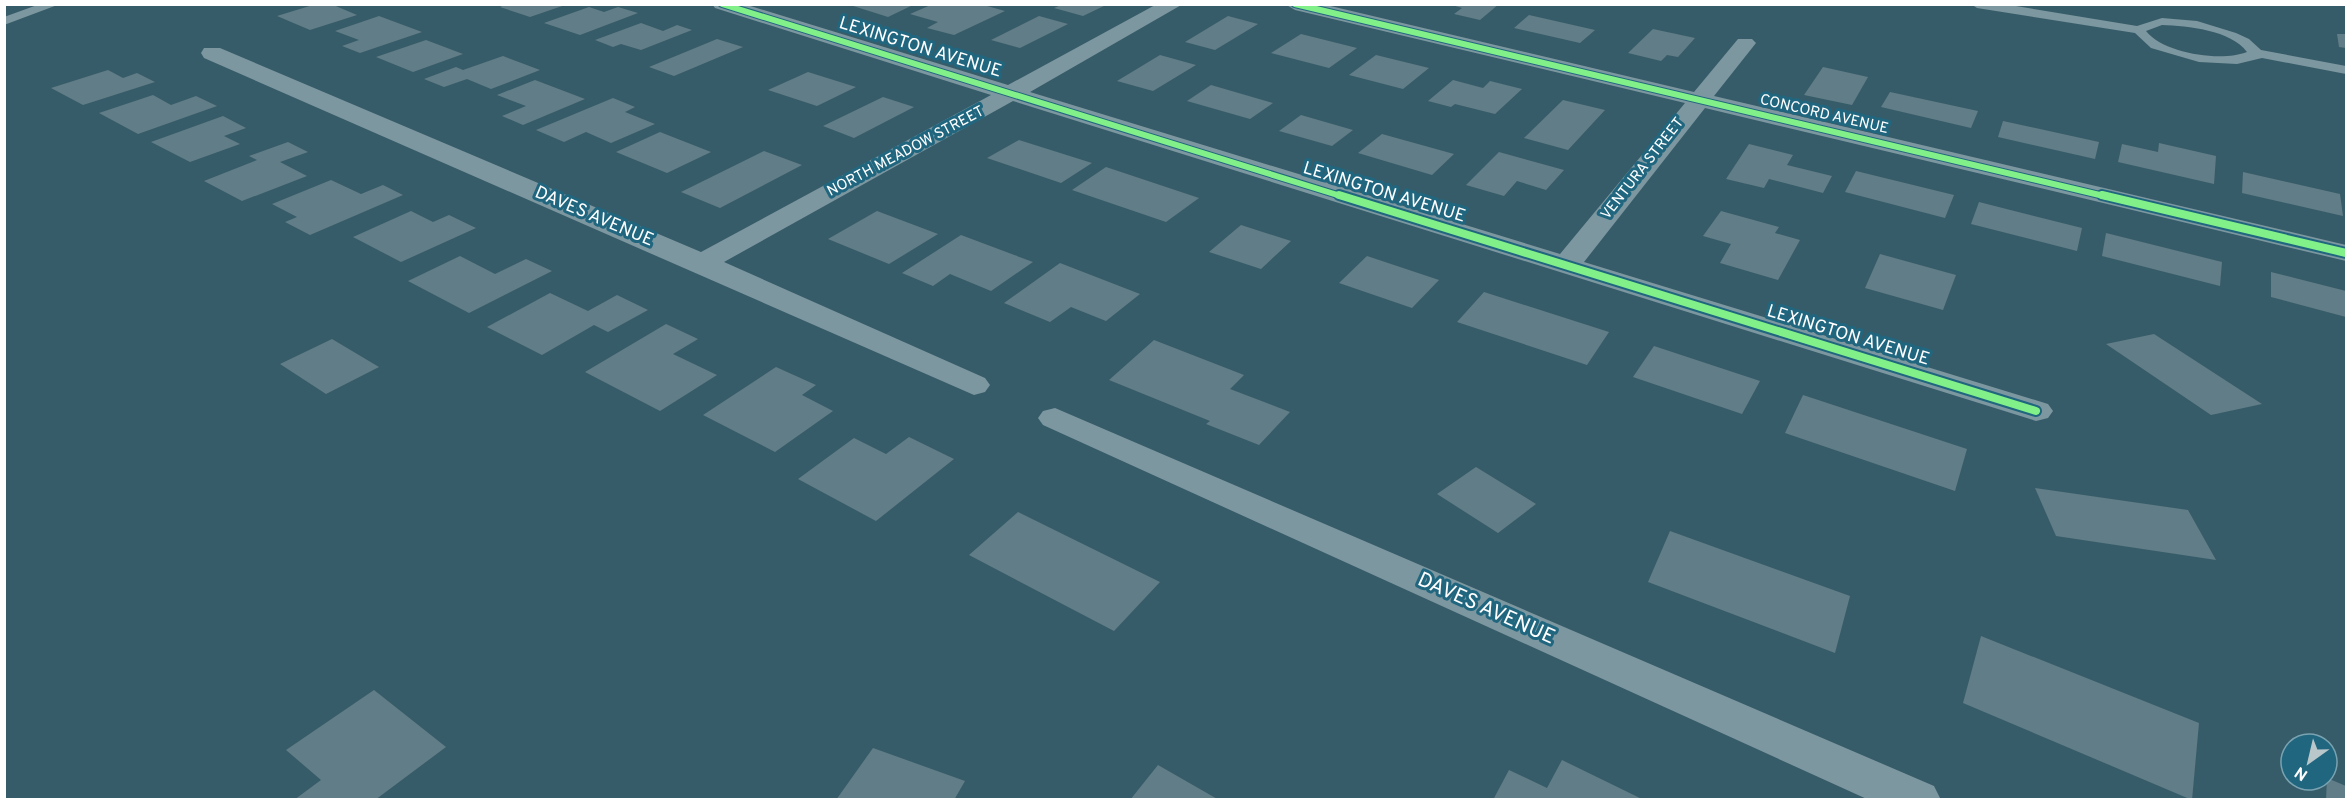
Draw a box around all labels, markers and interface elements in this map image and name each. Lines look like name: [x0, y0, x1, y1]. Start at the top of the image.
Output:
street label: LEXINGTON AVENUE: [836, 12, 1004, 84]
street label: CONCORD AVENUE: [1758, 91, 1890, 139]
street label: NORTH MEADOW STREET: [824, 102, 988, 202]
street label: VENTURA STREET: [1597, 114, 1689, 224]
street label: LEXINGTON AVENUE: [1300, 157, 1468, 229]
street label: DAVES AVENUE: [531, 182, 657, 252]
street label: LEXINGTON AVENUE: [1764, 300, 1932, 372]
street label: DAVES AVENUE: [1413, 567, 1559, 651]
north arrow: [2279, 732, 2339, 792]
text: N: [2291, 761, 2312, 784]

